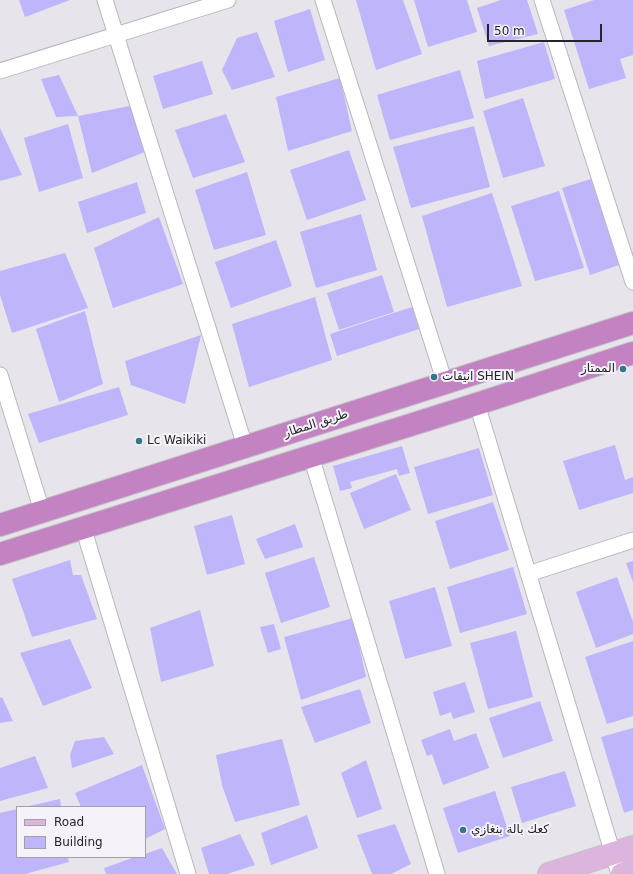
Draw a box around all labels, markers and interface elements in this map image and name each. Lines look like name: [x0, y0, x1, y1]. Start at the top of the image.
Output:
scale bar: [489, 16, 604, 42]
text: 50 m: [494, 24, 525, 38]
place label: الممتاز: [581, 362, 615, 376]
marker: الممتاز: [618, 364, 628, 374]
place label: انيقات SHEIN: [442, 370, 514, 384]
marker: انيقات SHEIN: [429, 372, 439, 382]
street label: طريق المطار: [282, 407, 350, 441]
place label: Lc Waikiki: [147, 434, 206, 448]
marker: Lc Waikiki: [134, 436, 144, 446]
legend: [16, 806, 146, 858]
text: Road: [54, 815, 84, 829]
place label: كعك بالة بنغازي: [471, 823, 549, 837]
marker: كعك بالة بنغازي: [458, 825, 468, 835]
text: Building: [54, 835, 103, 849]

